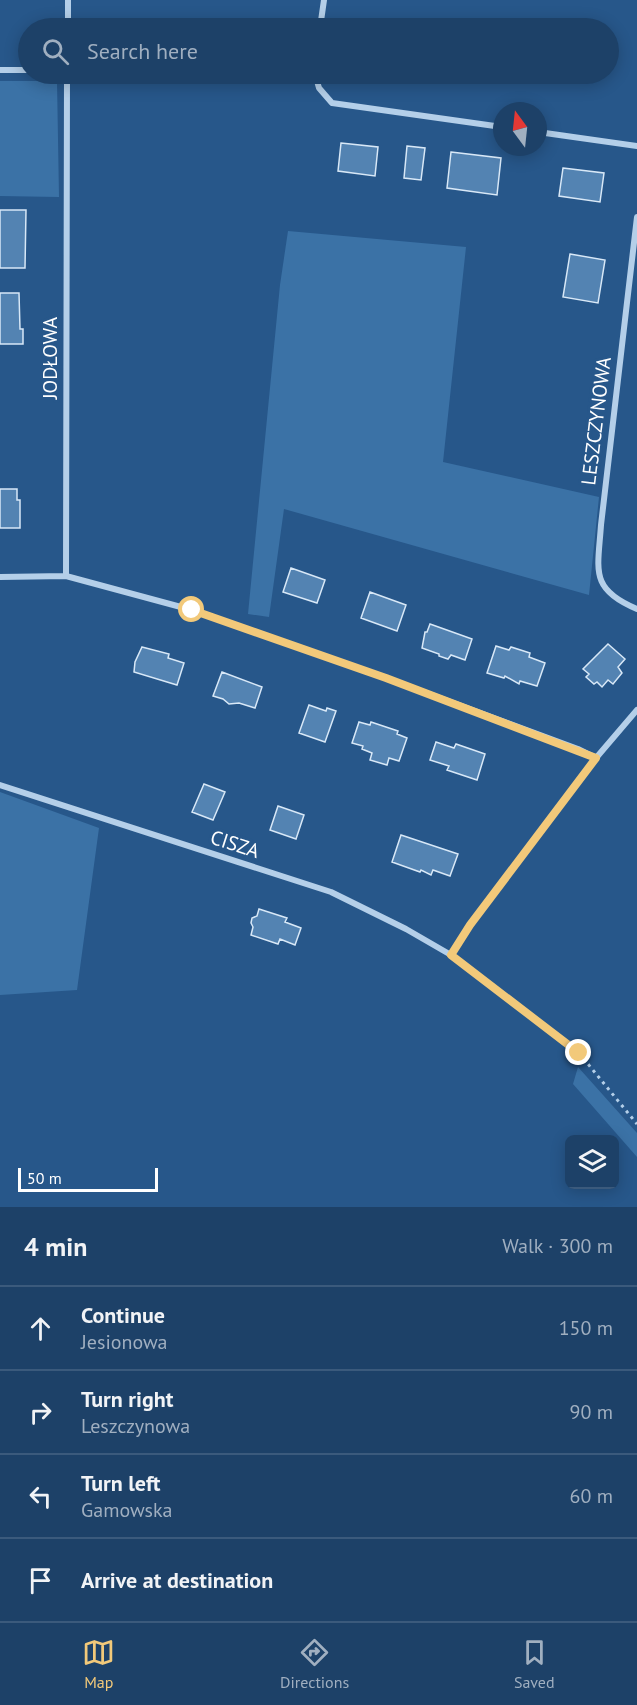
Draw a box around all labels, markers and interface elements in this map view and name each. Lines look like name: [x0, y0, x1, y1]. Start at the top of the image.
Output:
search box: [18, 18, 619, 84]
icon: search: [39, 35, 72, 68]
text: Search here: [87, 37, 198, 65]
north arrow: [493, 102, 547, 156]
street label: JODŁOWA: [37, 316, 63, 400]
street label: LESZCZYNOWA: [575, 355, 617, 487]
route start: [178, 596, 204, 622]
street label: CISZA: [207, 824, 263, 864]
route end: [565, 1039, 591, 1065]
map controls: [565, 1135, 619, 1189]
button: layers: [565, 1135, 619, 1189]
scale bar: [18, 1165, 158, 1192]
text: 50 m: [27, 1168, 62, 1188]
text: 4 min: [24, 1230, 87, 1263]
text: Walk · 300 m: [502, 1233, 613, 1259]
text: Continue: [81, 1301, 165, 1329]
icon: ahead: [24, 1312, 57, 1345]
text: 150 m: [559, 1315, 613, 1341]
text: Jesionowa: [81, 1329, 168, 1355]
text: Turn right: [81, 1385, 173, 1413]
icon: right: [24, 1396, 57, 1429]
text: 90 m: [570, 1399, 613, 1425]
text: Leszczynowa: [81, 1413, 190, 1439]
text: Turn left: [81, 1469, 161, 1497]
icon: left: [24, 1480, 57, 1513]
text: 60 m: [570, 1483, 613, 1509]
text: Gamowska: [81, 1497, 173, 1523]
icon: arrive: [24, 1564, 57, 1597]
text: Arrive at destination: [81, 1566, 273, 1594]
tab: Map: [82, 1636, 115, 1692]
tab: Directions: [280, 1636, 349, 1692]
tab: Saved: [514, 1636, 555, 1692]

